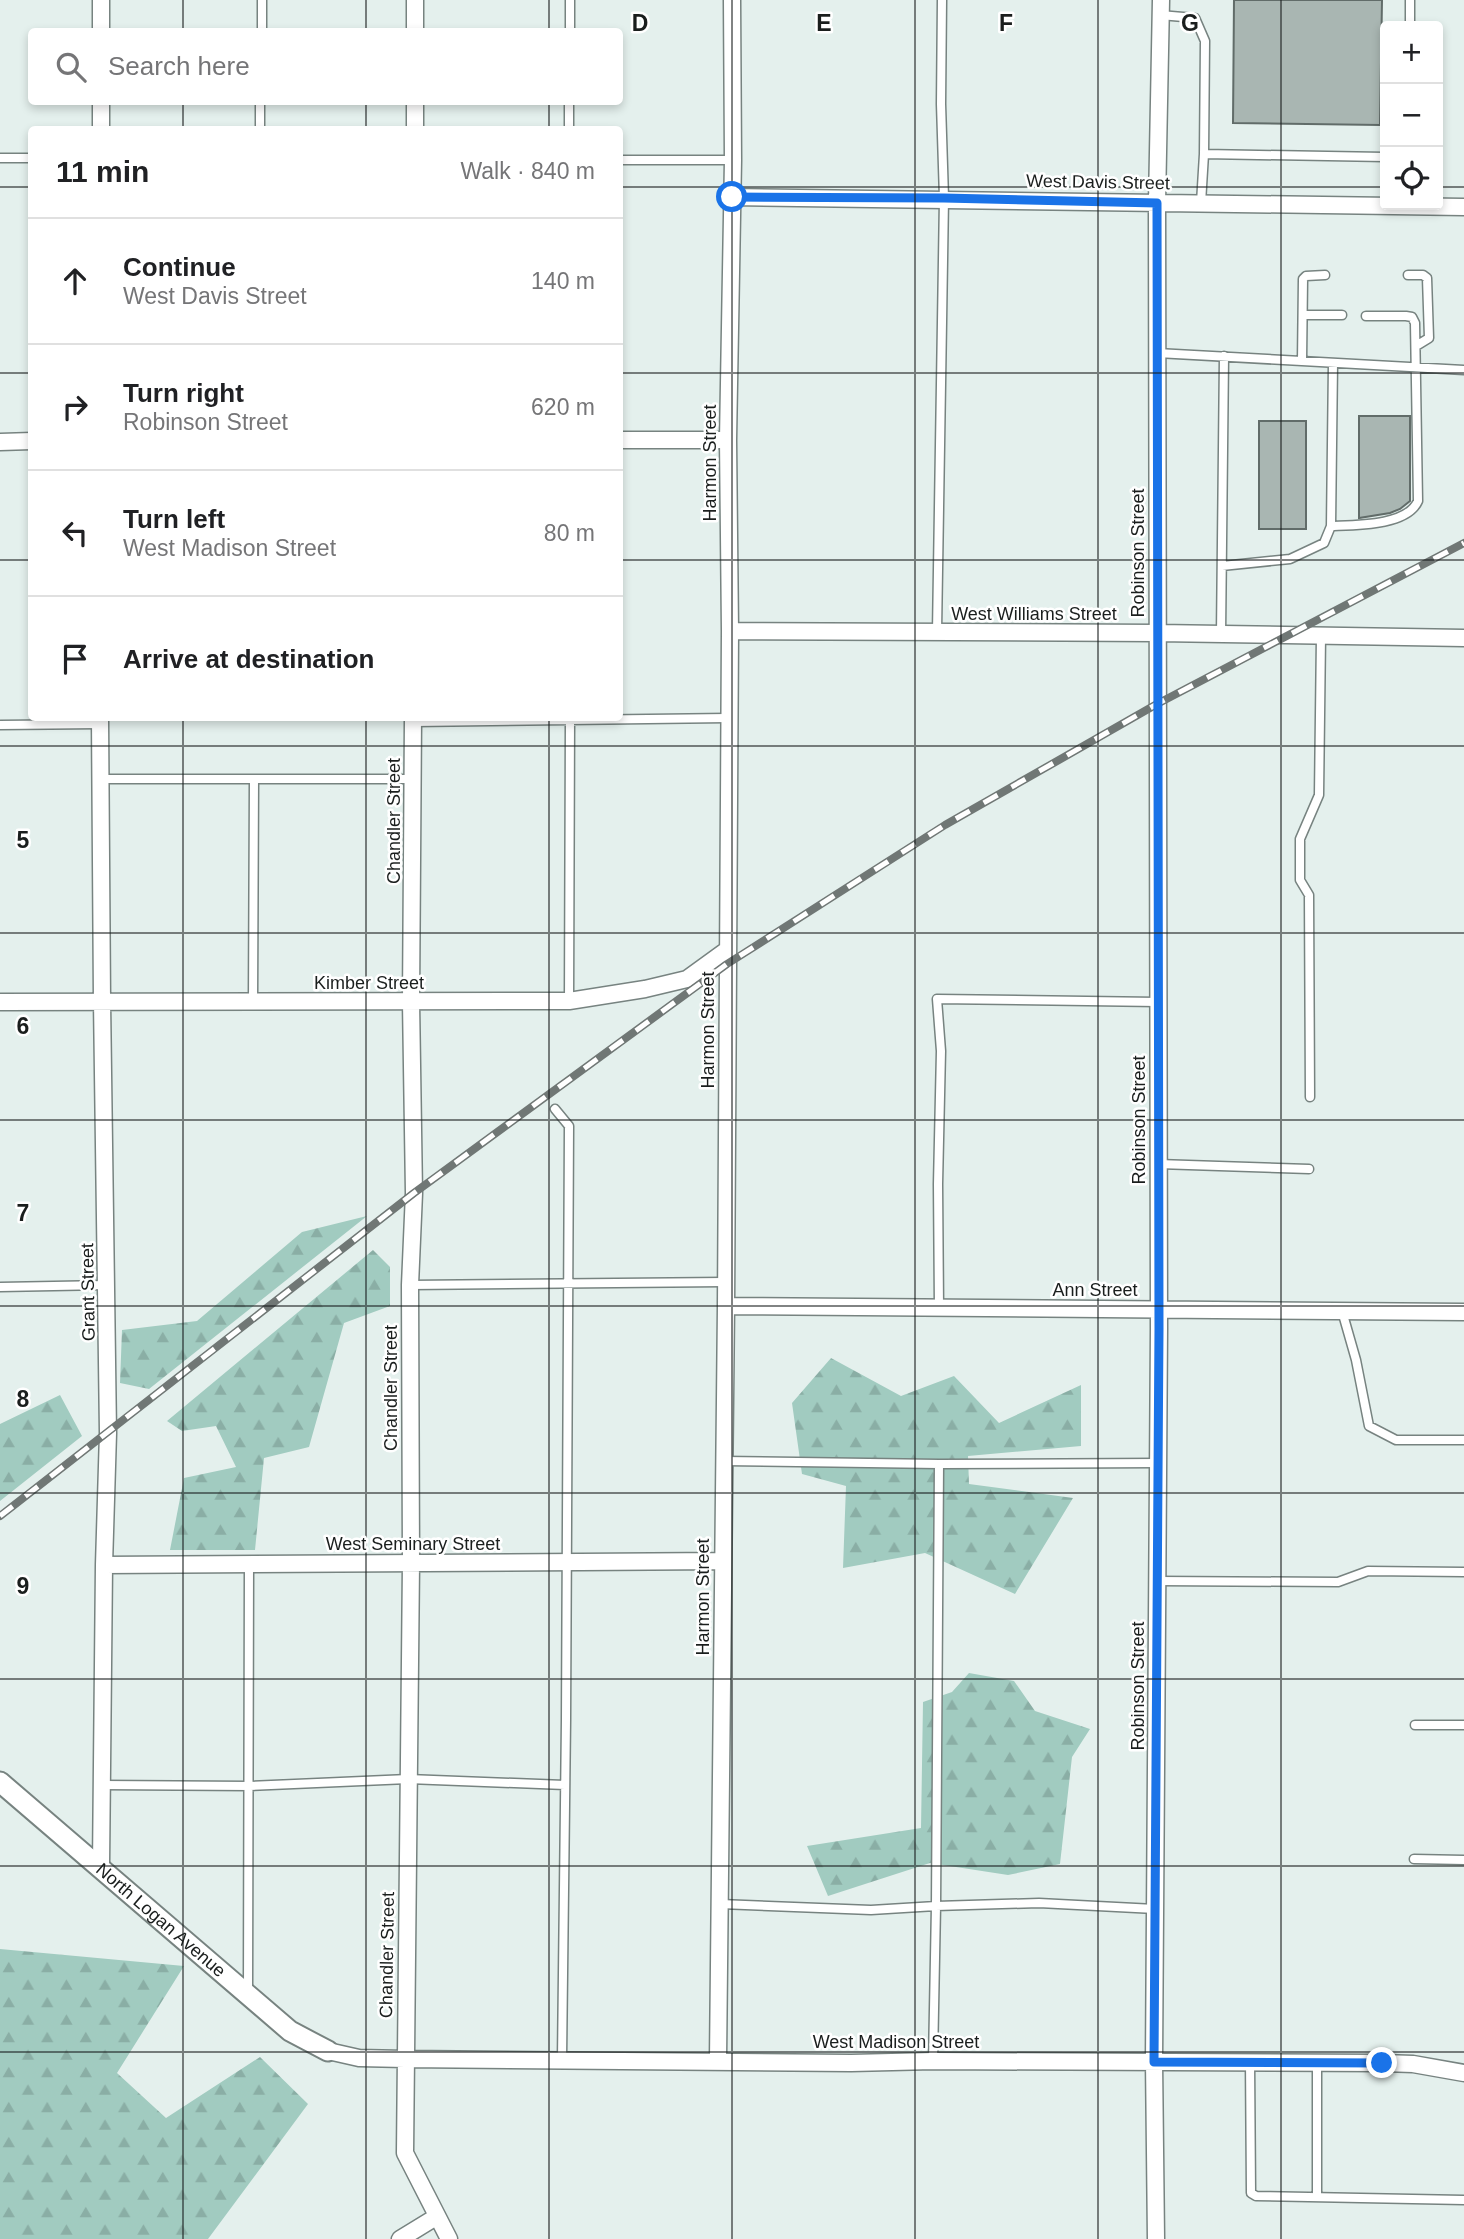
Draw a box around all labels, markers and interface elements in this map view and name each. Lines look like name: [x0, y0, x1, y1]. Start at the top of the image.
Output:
text: D: [632, 10, 648, 36]
text: E: [816, 10, 832, 36]
text: F: [999, 10, 1013, 36]
text: G: [1181, 10, 1199, 36]
map controls: [1380, 21, 1443, 210]
button: +: [1380, 21, 1443, 84]
search box: [28, 28, 623, 105]
icon: search: [52, 48, 90, 86]
text: Search here: [108, 51, 250, 81]
button: −: [1380, 84, 1443, 147]
button: locate: [1380, 147, 1443, 210]
text: 11 min: [56, 155, 149, 188]
text: Walk · 840 m: [460, 158, 595, 184]
street label: West Davis Street: [1026, 171, 1170, 193]
route start: [716, 181, 747, 212]
text: Continue: [123, 252, 236, 282]
icon: ahead: [56, 262, 94, 300]
text: 140 m: [531, 268, 595, 294]
text: West Davis Street: [123, 283, 307, 309]
text: Turn right: [123, 378, 244, 408]
icon: right: [56, 388, 94, 426]
text: 620 m: [531, 394, 595, 420]
street label: Harmon Street: [700, 404, 720, 522]
text: Robinson Street: [123, 409, 288, 435]
street label: Robinson Street: [1128, 488, 1148, 618]
text: Turn left: [123, 504, 225, 534]
icon: left: [56, 514, 94, 552]
text: 80 m: [544, 520, 595, 546]
text: West Madison Street: [123, 535, 336, 561]
street label: West Williams Street: [951, 604, 1117, 624]
icon: arrive: [56, 640, 94, 678]
text: Arrive at destination: [123, 644, 374, 674]
street label: Chandler Street: [384, 758, 404, 884]
text: 5: [17, 827, 30, 853]
street label: Harmon Street: [698, 971, 718, 1089]
street label: Kimber Street: [314, 973, 424, 993]
text: 6: [17, 1013, 29, 1039]
street label: Robinson Street: [1129, 1055, 1149, 1185]
text: 7: [17, 1200, 29, 1226]
street label: Grant Street: [77, 1243, 99, 1341]
street label: Ann Street: [1052, 1280, 1138, 1300]
street label: Chandler Street: [381, 1325, 401, 1451]
text: 8: [17, 1386, 30, 1412]
street label: West Seminary Street: [326, 1534, 500, 1554]
street label: Harmon Street: [693, 1538, 713, 1656]
text: 9: [17, 1573, 29, 1599]
street label: Robinson Street: [1128, 1621, 1148, 1751]
street label: North Logan Avenue: [92, 1859, 230, 1981]
street label: Chandler Street: [376, 1892, 398, 2018]
street label: West Madison Street: [813, 2032, 979, 2052]
route end: [1366, 2047, 1397, 2078]

